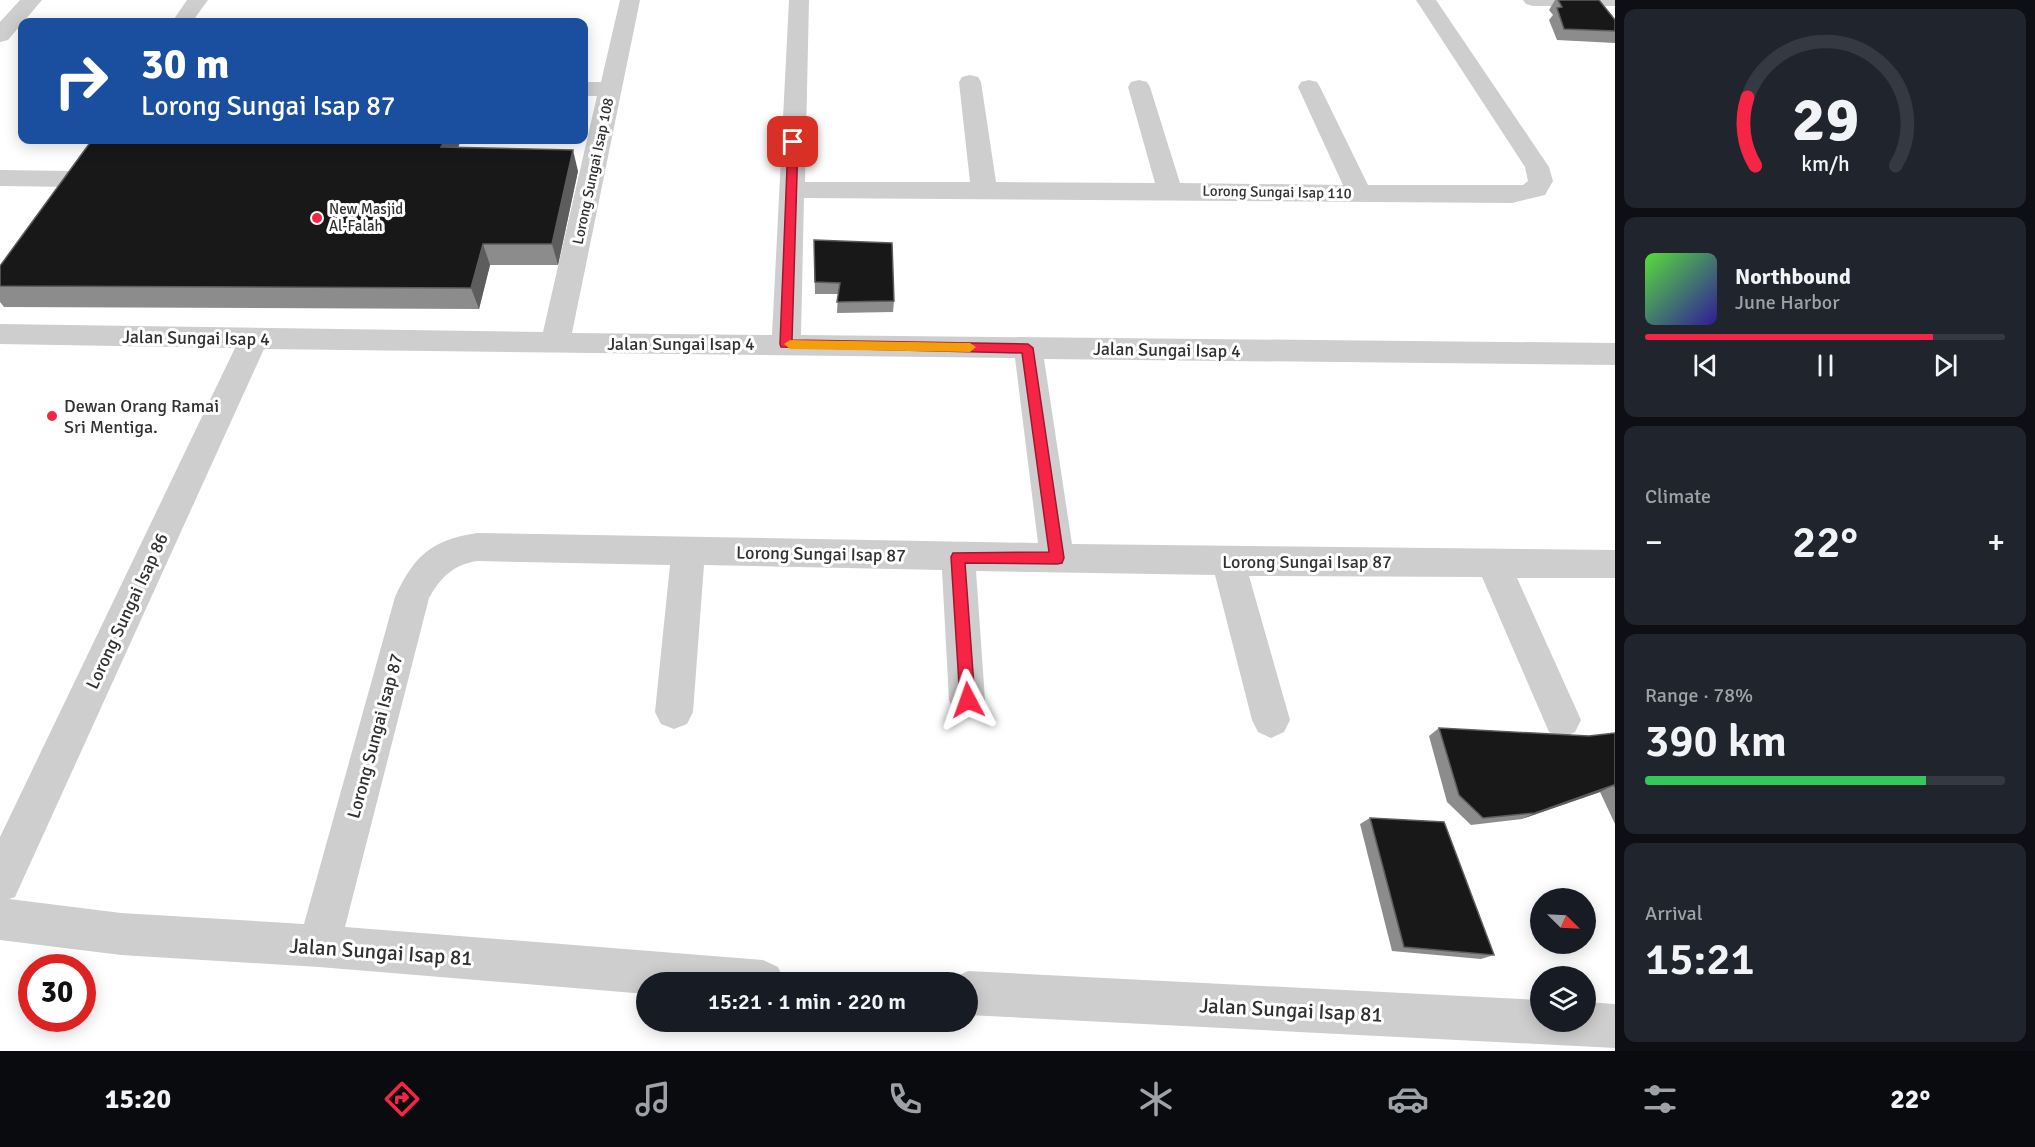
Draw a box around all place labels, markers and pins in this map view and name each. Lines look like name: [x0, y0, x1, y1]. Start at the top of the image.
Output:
pin: [767, 116, 818, 167]
place label: New Masjid Al-Falah: [329, 200, 403, 235]
marker: New Masjid Al-Falah: [310, 211, 324, 225]
place label: Dewan Orang Ramai Sri Mentiga.: [64, 395, 219, 438]
marker: Dewan Orang Ramai Sri Mentiga.: [45, 409, 59, 423]

